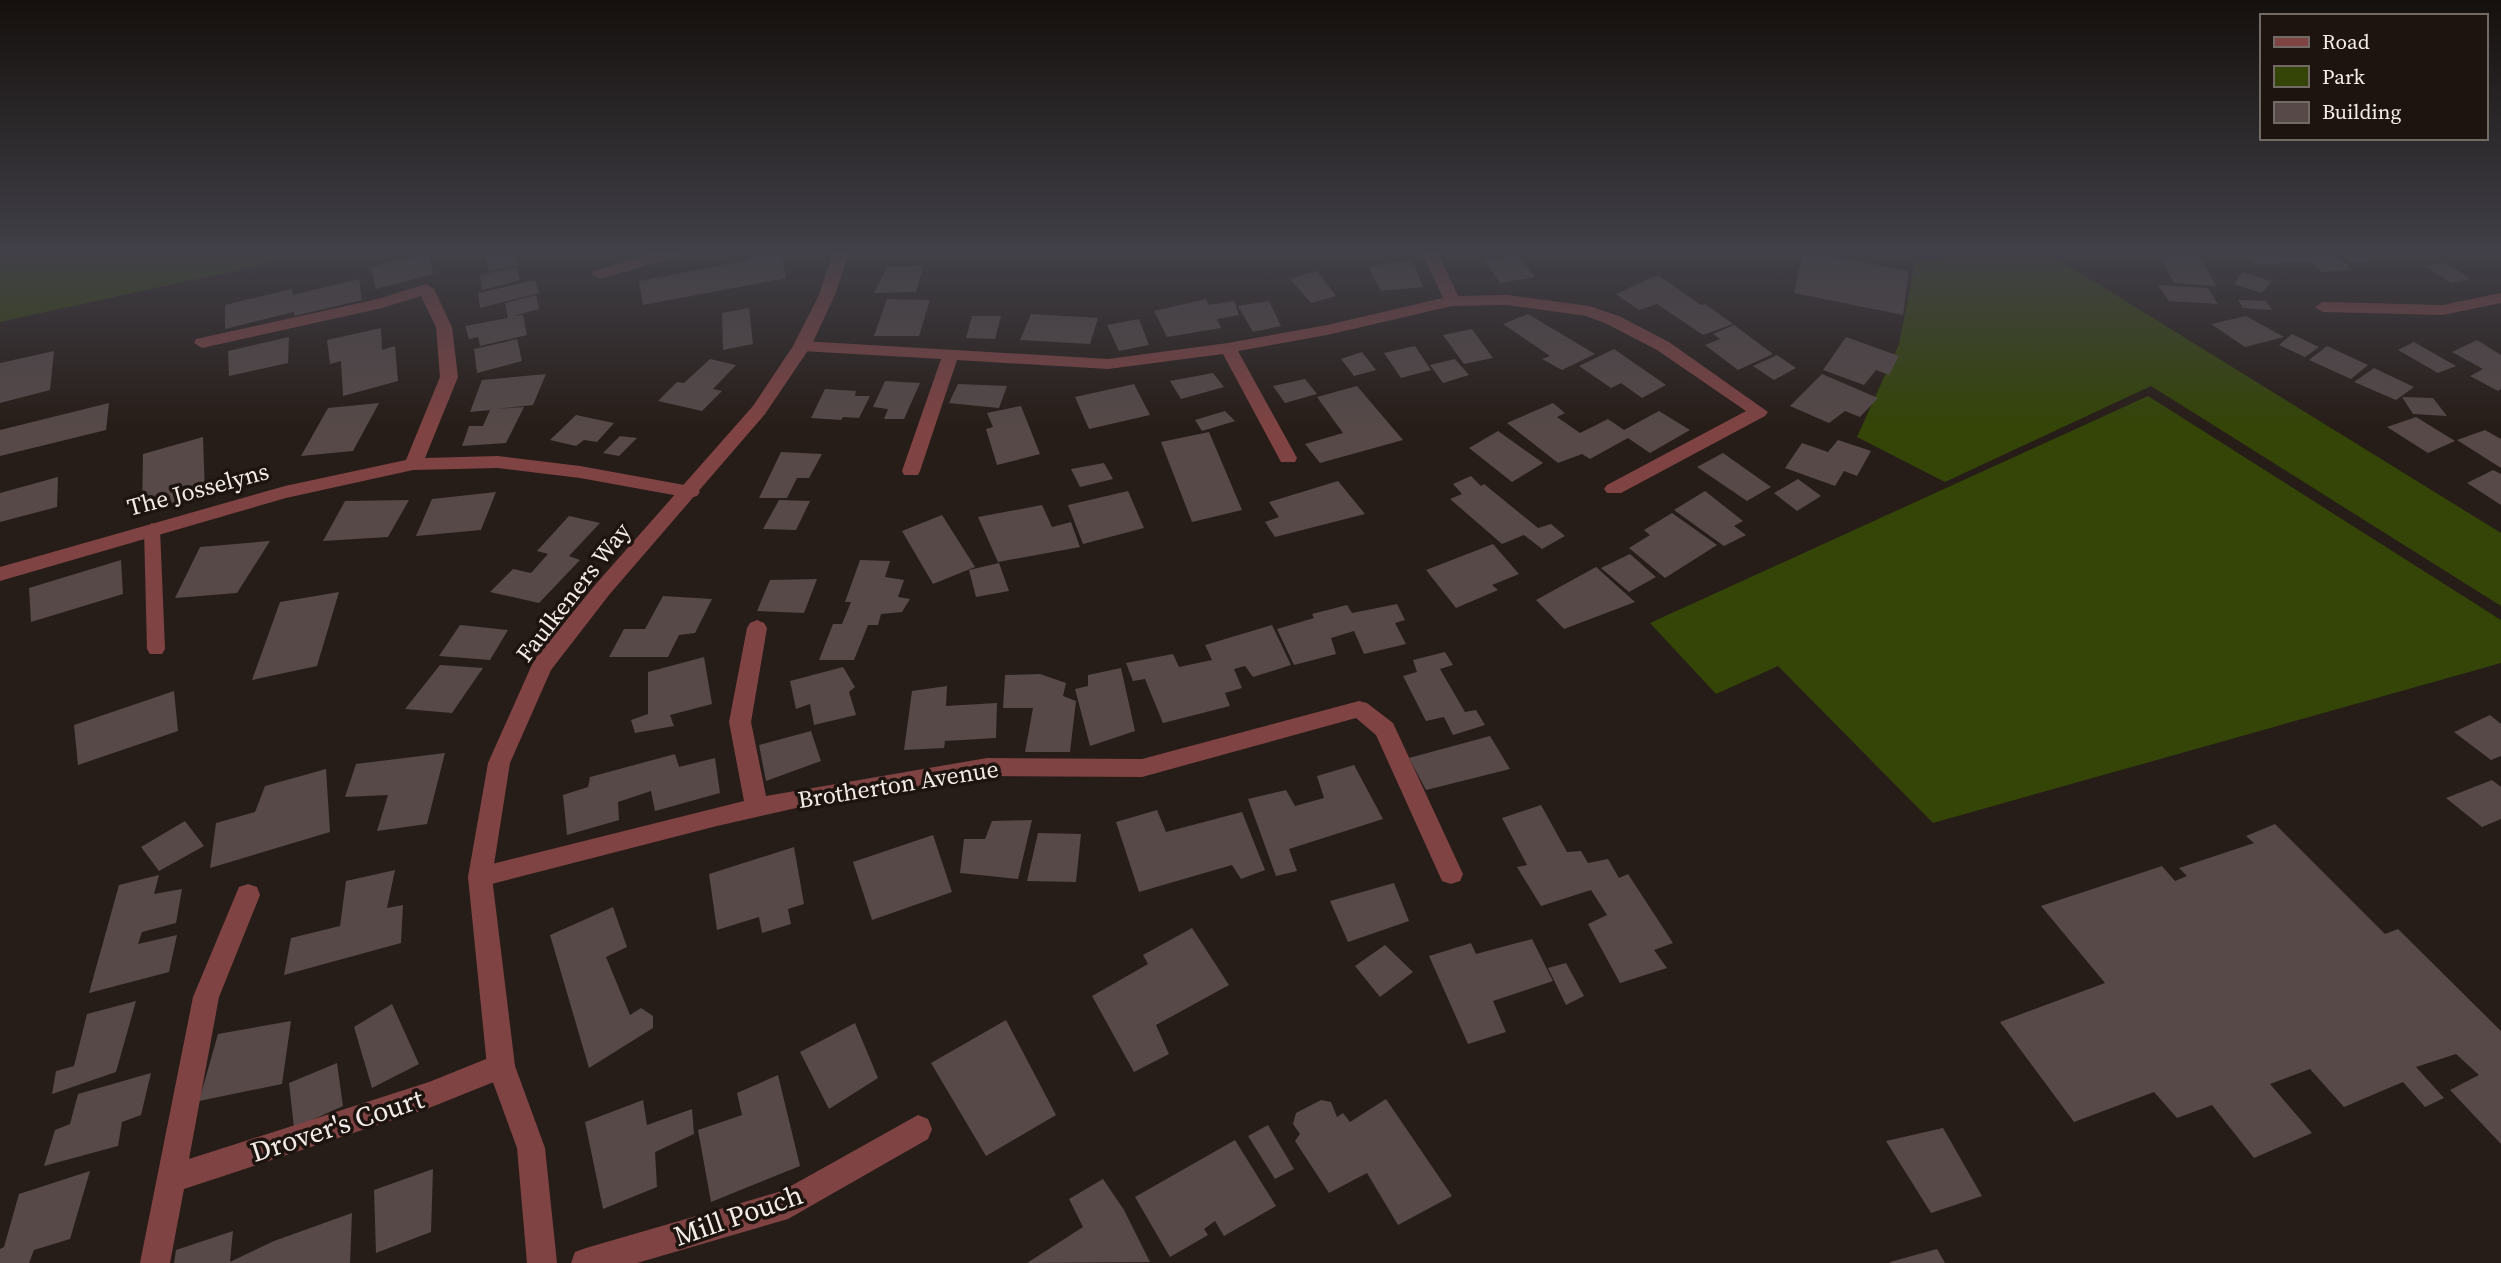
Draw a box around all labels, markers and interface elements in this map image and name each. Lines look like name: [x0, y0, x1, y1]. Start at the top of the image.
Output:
legend: [2260, 14, 2487, 140]
text: Road: [2322, 27, 2370, 56]
text: Park: [2322, 62, 2366, 91]
text: Building: [2322, 97, 2401, 126]
street label: The Josselyns: [123, 454, 273, 524]
street label: Faulkeners Way: [508, 515, 638, 669]
street label: Brotherton Avenue: [795, 752, 1001, 816]
street label: Drover's Court: [246, 1079, 429, 1171]
street label: Mill Pouch: [668, 1175, 808, 1255]

